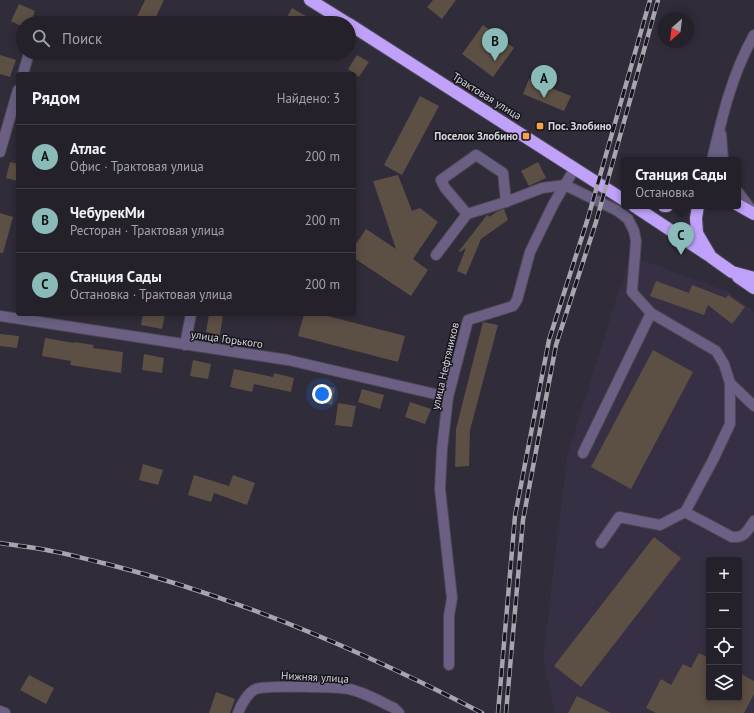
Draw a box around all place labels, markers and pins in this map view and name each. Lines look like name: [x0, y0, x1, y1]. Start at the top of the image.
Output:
pin: B: [482, 28, 508, 61]
pin: A: [531, 65, 557, 98]
place label: Пос. Злобино: [548, 119, 612, 133]
marker: Пос. Злобино: [535, 121, 545, 131]
place label: Поселок Злобино: [434, 129, 518, 143]
marker: Поселок Злобино: [521, 131, 531, 141]
pin: C: [668, 222, 694, 255]

